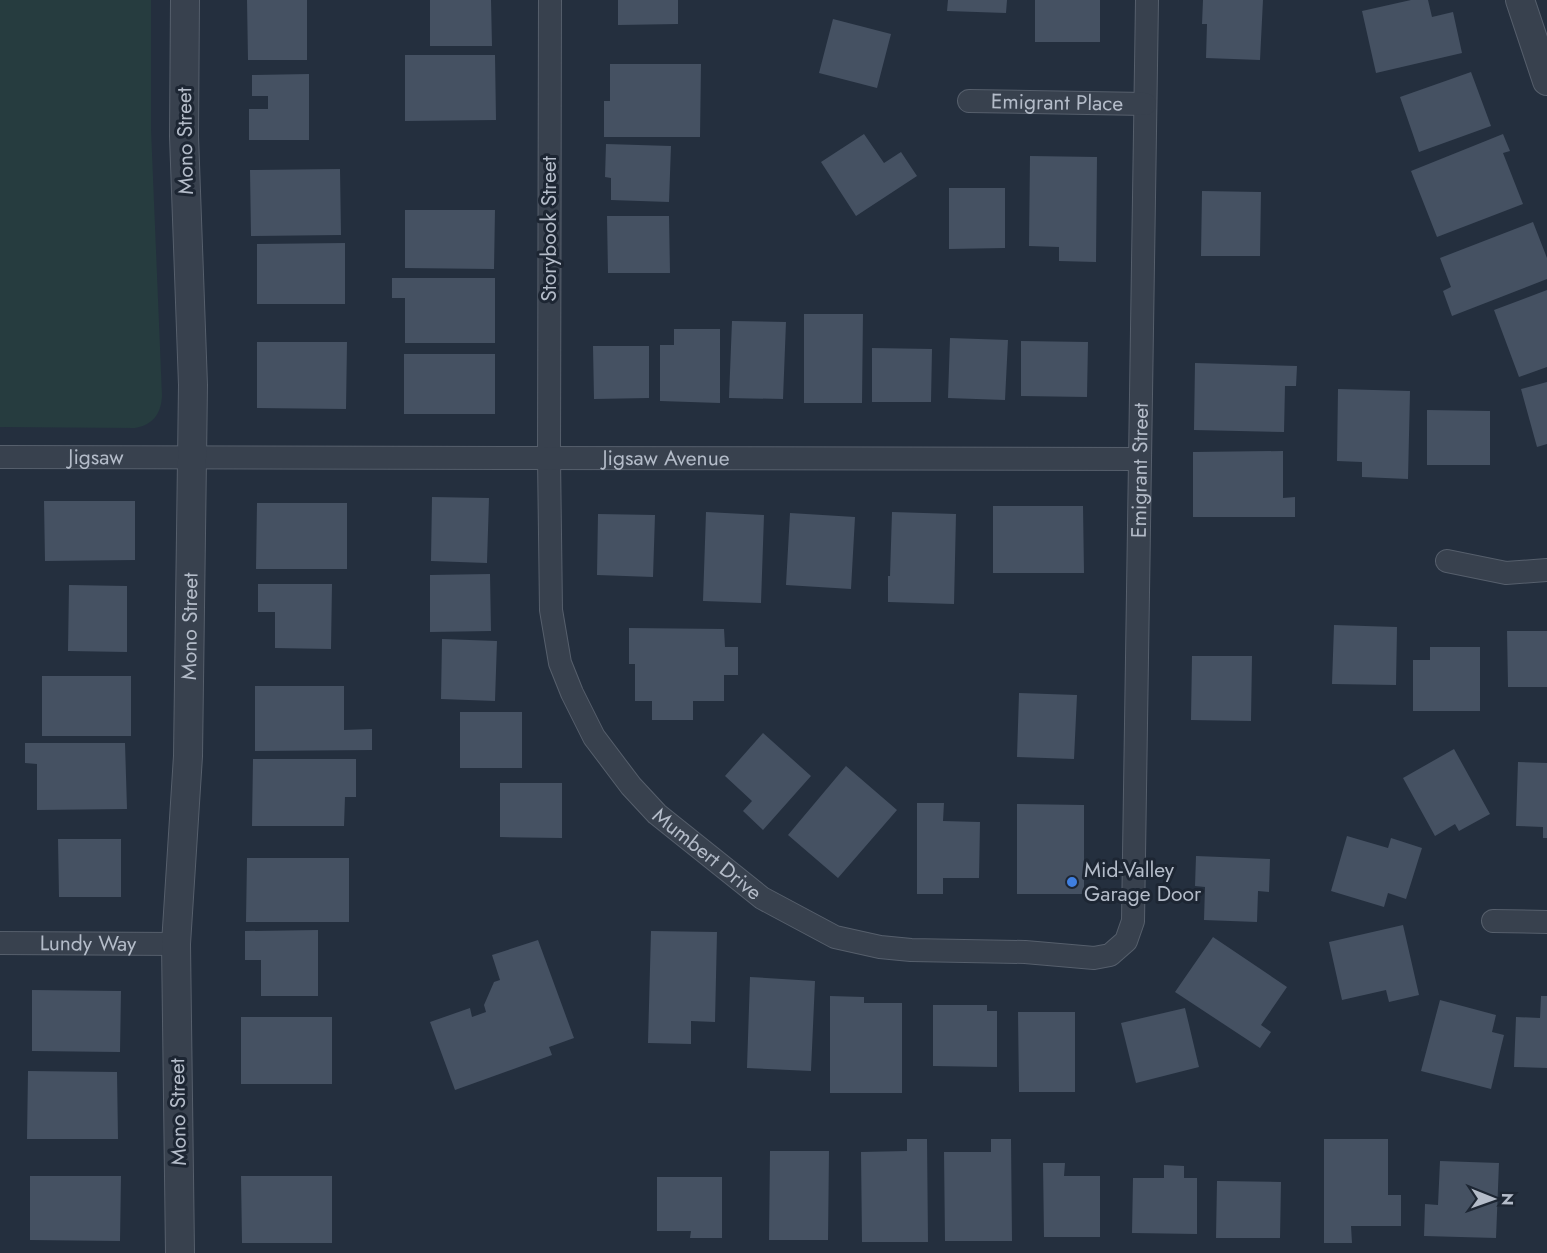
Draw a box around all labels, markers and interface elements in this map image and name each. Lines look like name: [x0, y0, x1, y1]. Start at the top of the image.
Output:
street label: Emigrant Place: [991, 86, 1124, 119]
street label: Mono Street: [169, 87, 201, 195]
street label: Storybook Street: [534, 156, 564, 302]
street label: Emigrant Street: [1124, 403, 1156, 538]
street label: Jigsaw: [65, 442, 124, 472]
street label: Jigsaw Avenue: [599, 443, 730, 473]
street label: Mono Street: [174, 572, 205, 680]
street label: Mumbert Drive: [646, 801, 768, 907]
place label: Mid-Valley Garage Door: [1084, 855, 1202, 909]
marker: Mid-Valley Garage Door: [1065, 875, 1079, 889]
street label: Lundy Way: [40, 928, 137, 959]
street label: Mono Street: [162, 1058, 194, 1166]
north arrow: [1463, 1169, 1523, 1229]
text: N: [1496, 1193, 1519, 1206]

